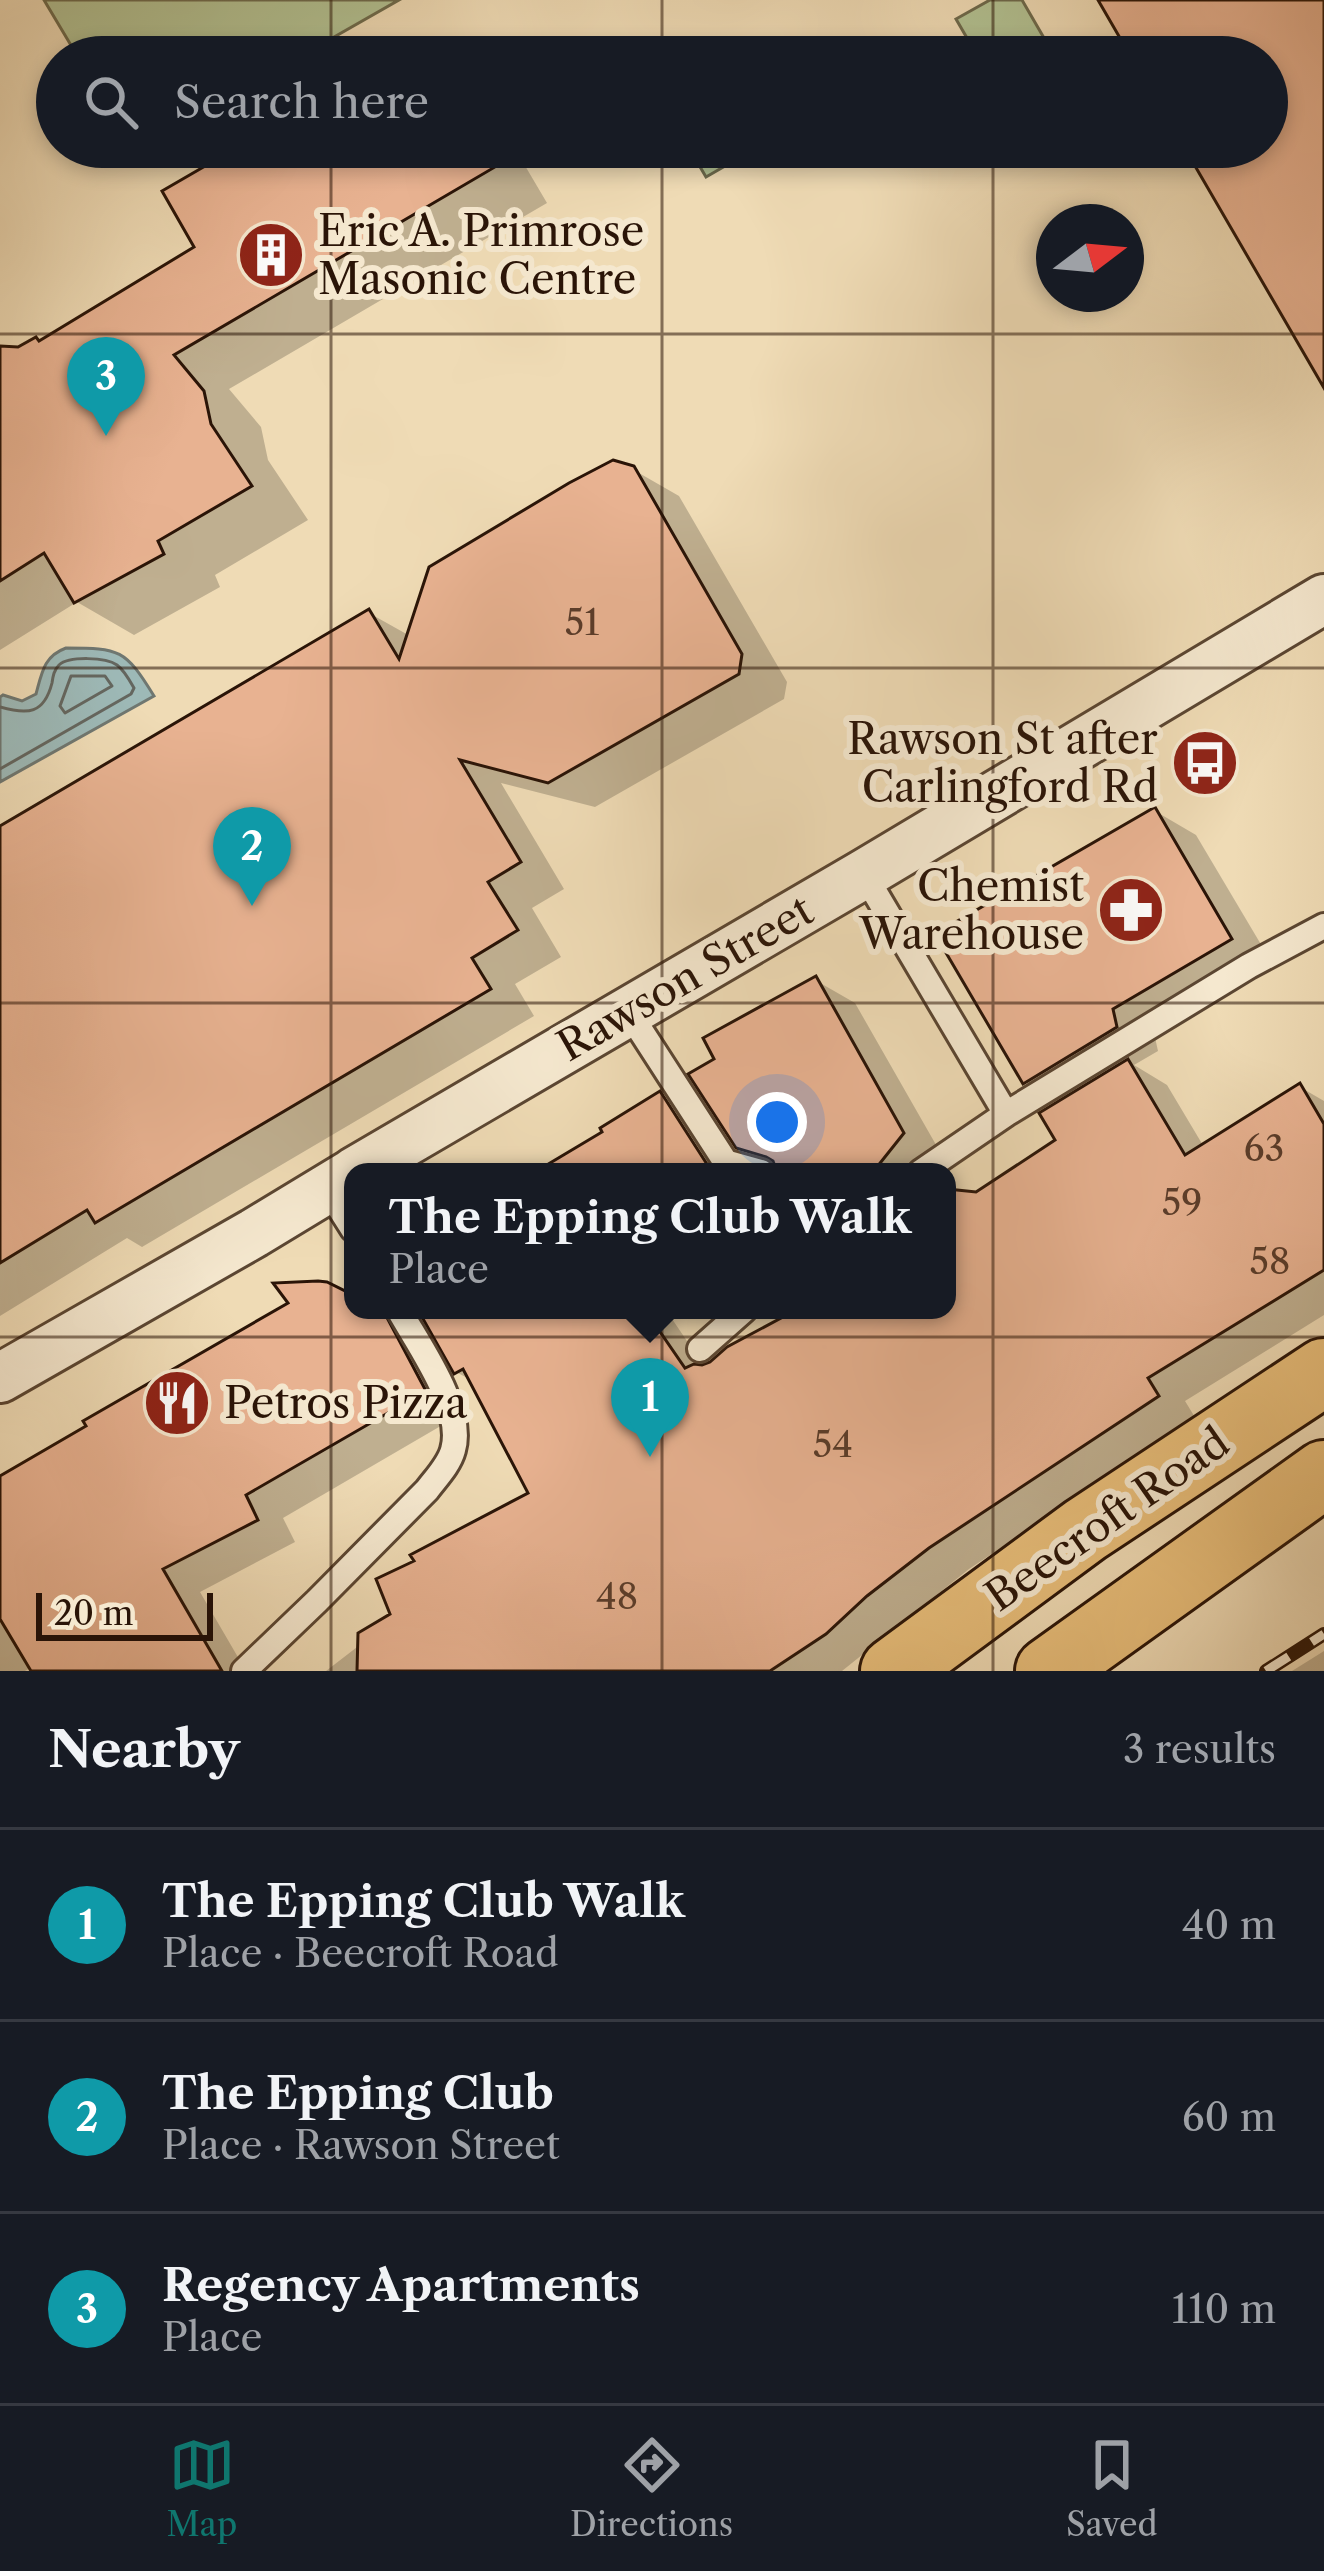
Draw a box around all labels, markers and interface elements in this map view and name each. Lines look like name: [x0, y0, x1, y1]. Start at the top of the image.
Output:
search box: [36, 36, 1288, 168]
icon: search: [78, 69, 144, 135]
text: Search here: [174, 74, 429, 130]
north arrow: [1036, 204, 1144, 312]
place label: Eric A. Primrose Masonic Centre: [318, 205, 644, 305]
building icon: Eric A. Primrose Masonic Centre: [236, 220, 306, 290]
pin: 3: [67, 337, 145, 436]
house number: 51: [565, 600, 599, 644]
place label: Rawson St after Carlingford Rd: [847, 713, 1158, 813]
bus stop icon: Rawson St after Carlingford Rd: [1170, 728, 1240, 798]
pin: 2: [213, 807, 291, 906]
place label: Chemist Warehouse: [858, 860, 1084, 960]
pharmacy icon: Chemist Warehouse: [1096, 875, 1166, 945]
street label: Rawson Street: [548, 884, 822, 1072]
your location: [747, 1092, 807, 1152]
house number: 63: [1244, 1126, 1284, 1170]
popup: [344, 1163, 956, 1319]
house number: 59: [1162, 1180, 1202, 1224]
text: The Epping Club Walk: [389, 1189, 911, 1245]
house number: 58: [1250, 1239, 1290, 1283]
text: Place: [389, 1245, 489, 1293]
pin: 1: [611, 1358, 689, 1457]
restaurant icon: Petros Pizza: [142, 1368, 212, 1438]
place label: Petros Pizza: [224, 1377, 468, 1429]
street label: Beecroft Road: [975, 1416, 1239, 1622]
house number: 54: [813, 1422, 853, 1466]
house number: 48: [596, 1574, 638, 1618]
scale bar: [36, 1587, 213, 1640]
text: 20 m: [54, 1593, 133, 1634]
text: Nearby: [48, 1718, 240, 1780]
text: 3 results: [1123, 1725, 1276, 1773]
text: The Epping Club Walk: [162, 1873, 685, 1929]
text: 1: [78, 1901, 96, 1949]
text: 40 m: [1182, 1901, 1276, 1949]
text: Place · Beecroft Road: [162, 1929, 559, 1977]
text: The Epping Club: [162, 2065, 554, 2121]
text: 2: [75, 2093, 99, 2141]
text: 60 m: [1182, 2093, 1276, 2141]
text: Place · Rawson Street: [162, 2121, 560, 2169]
text: Regency Apartments: [162, 2257, 640, 2313]
text: 3: [76, 2285, 98, 2333]
text: 110 m: [1172, 2285, 1276, 2333]
text: Place: [162, 2313, 262, 2361]
tab: Map: [166, 2432, 237, 2545]
tab: Directions: [570, 2432, 733, 2545]
tab: Saved: [1066, 2432, 1158, 2545]

